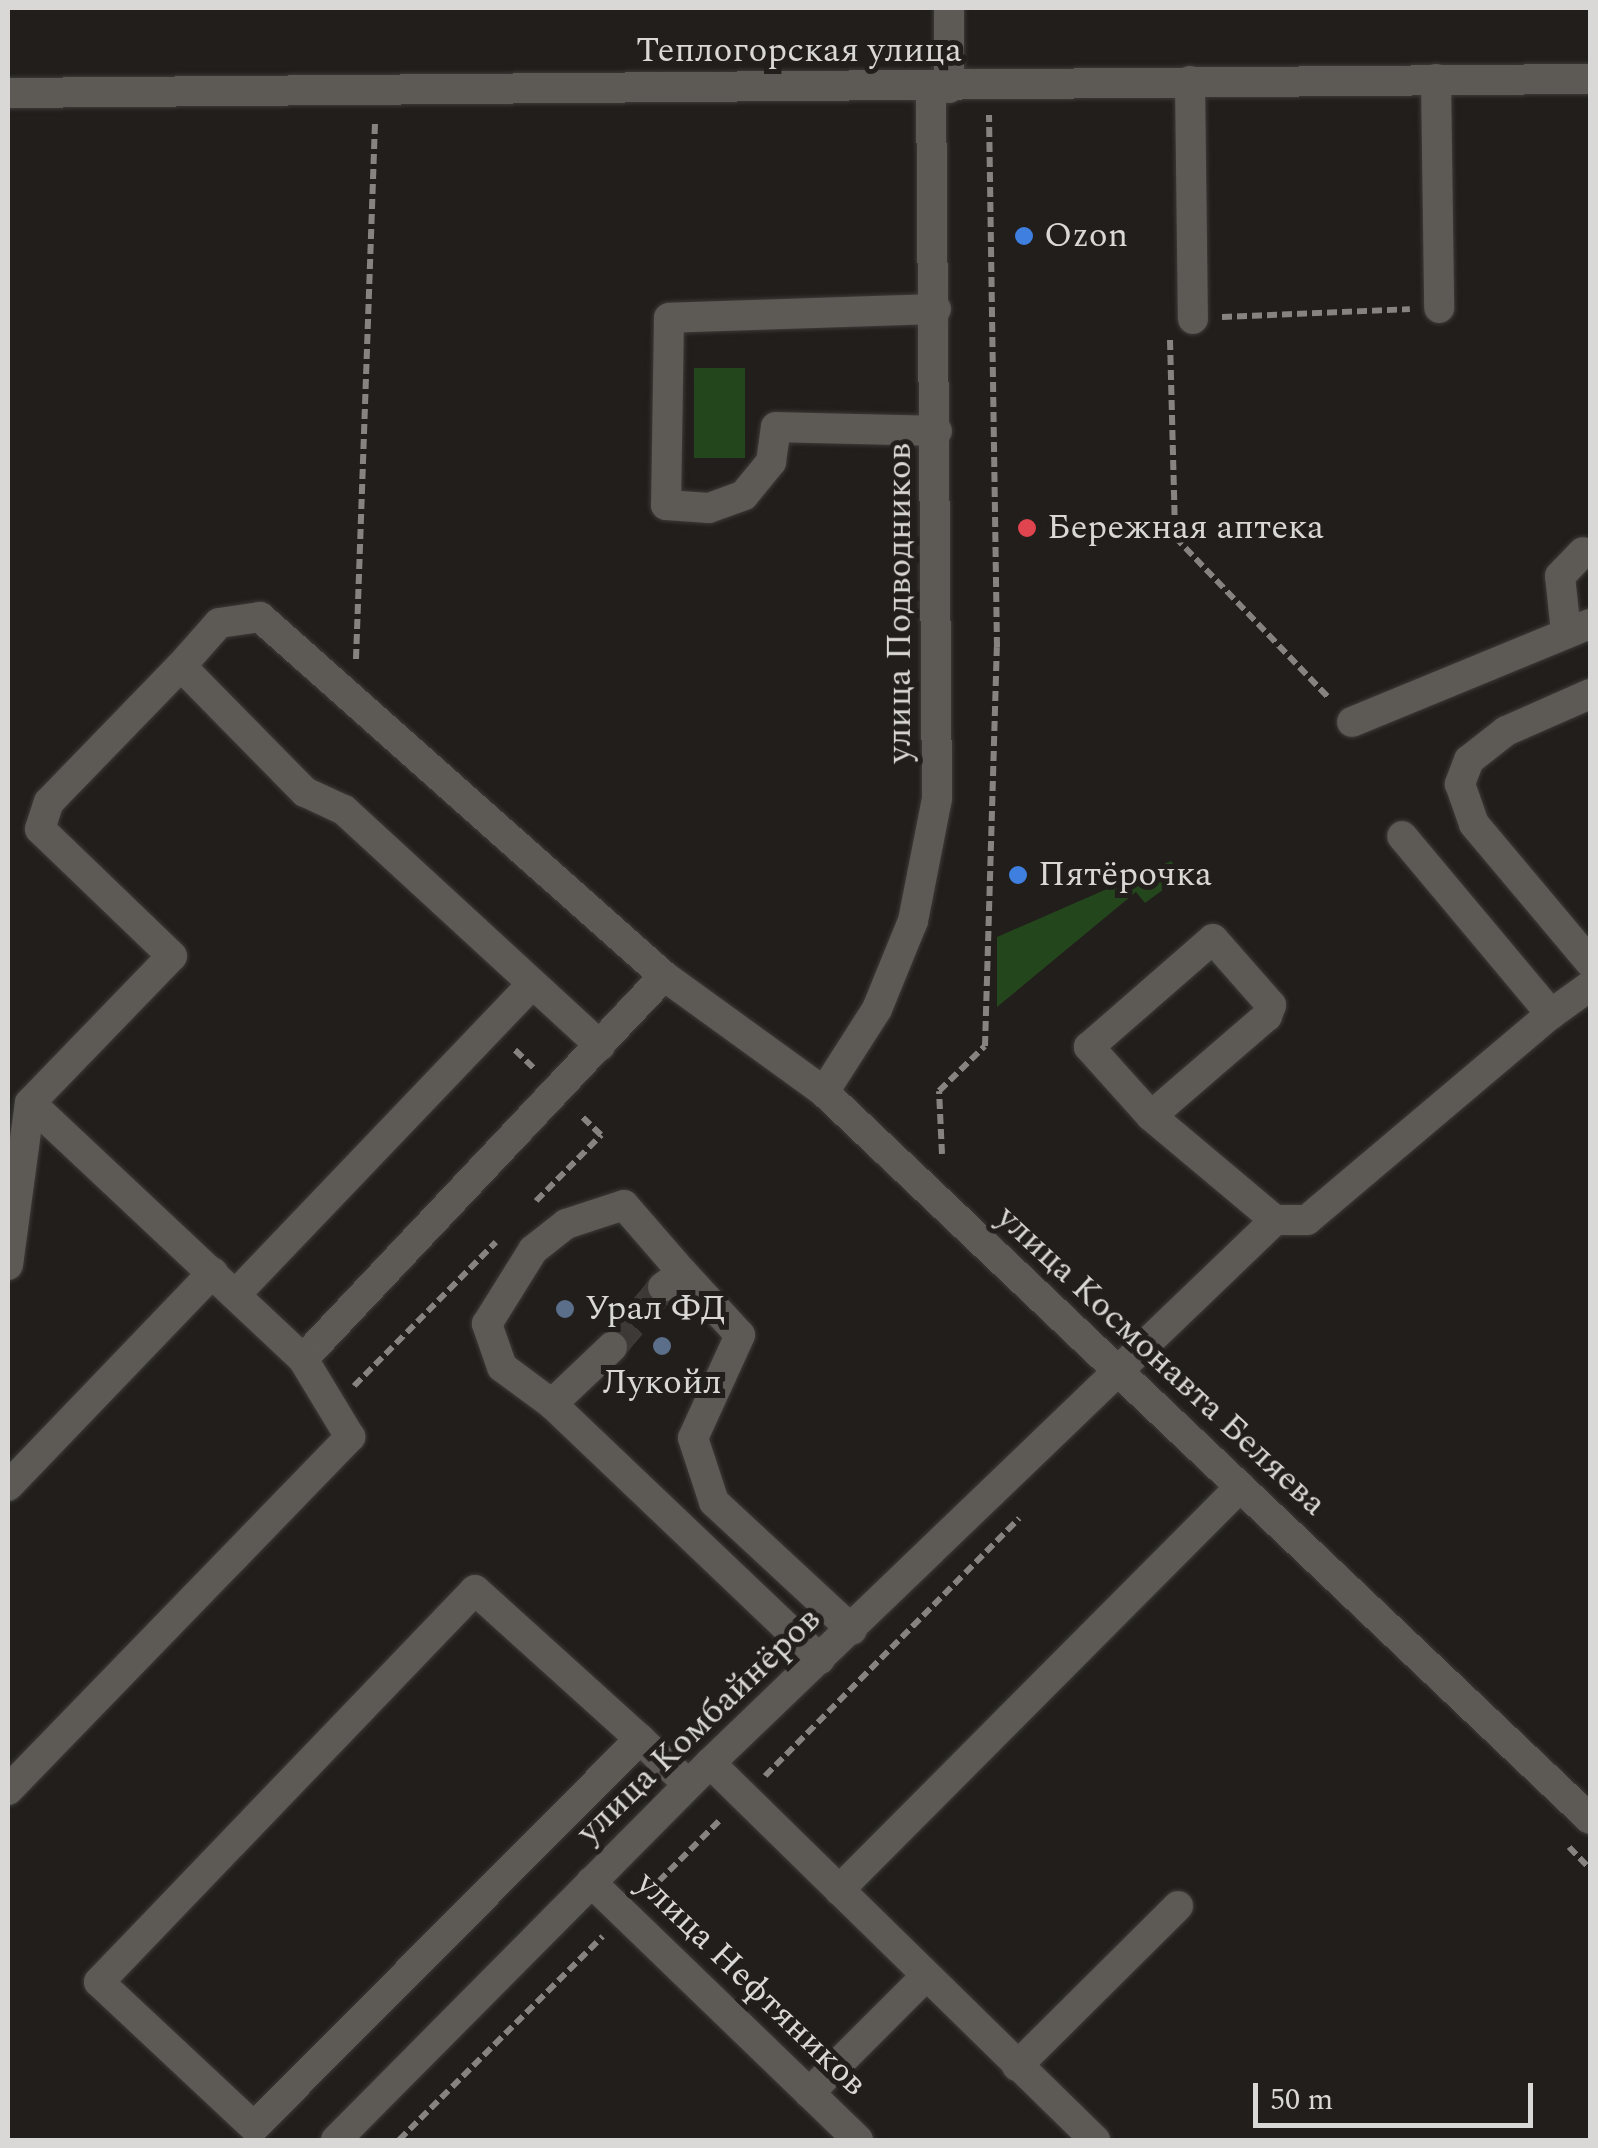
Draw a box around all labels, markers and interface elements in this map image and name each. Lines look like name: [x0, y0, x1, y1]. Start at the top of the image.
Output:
street label: Теплогорская улица: [636, 30, 962, 72]
place label: Ozon: [1044, 215, 1128, 257]
marker: Ozon: [1013, 225, 1035, 247]
street label: улица Подводников: [879, 443, 921, 763]
place label: Бережная аптека: [1047, 507, 1324, 549]
marker: Бережная аптека: [1016, 517, 1038, 539]
place label: Пятёрочка: [1038, 854, 1212, 896]
marker: Пятёрочка: [1007, 864, 1029, 886]
street label: улица Космонавта Беляева: [987, 1197, 1335, 1525]
place label: Урал ФД: [585, 1288, 726, 1330]
marker: Урал ФД: [554, 1298, 576, 1320]
marker: Лукойл: [651, 1335, 673, 1357]
place label: Лукойл: [602, 1362, 722, 1404]
street label: улица Комбайнёров: [568, 1599, 830, 1853]
street label: улица Нефтяников: [627, 1863, 875, 2105]
scale bar: [1258, 2063, 1538, 2125]
text: 50 m: [1270, 2077, 1333, 2123]

